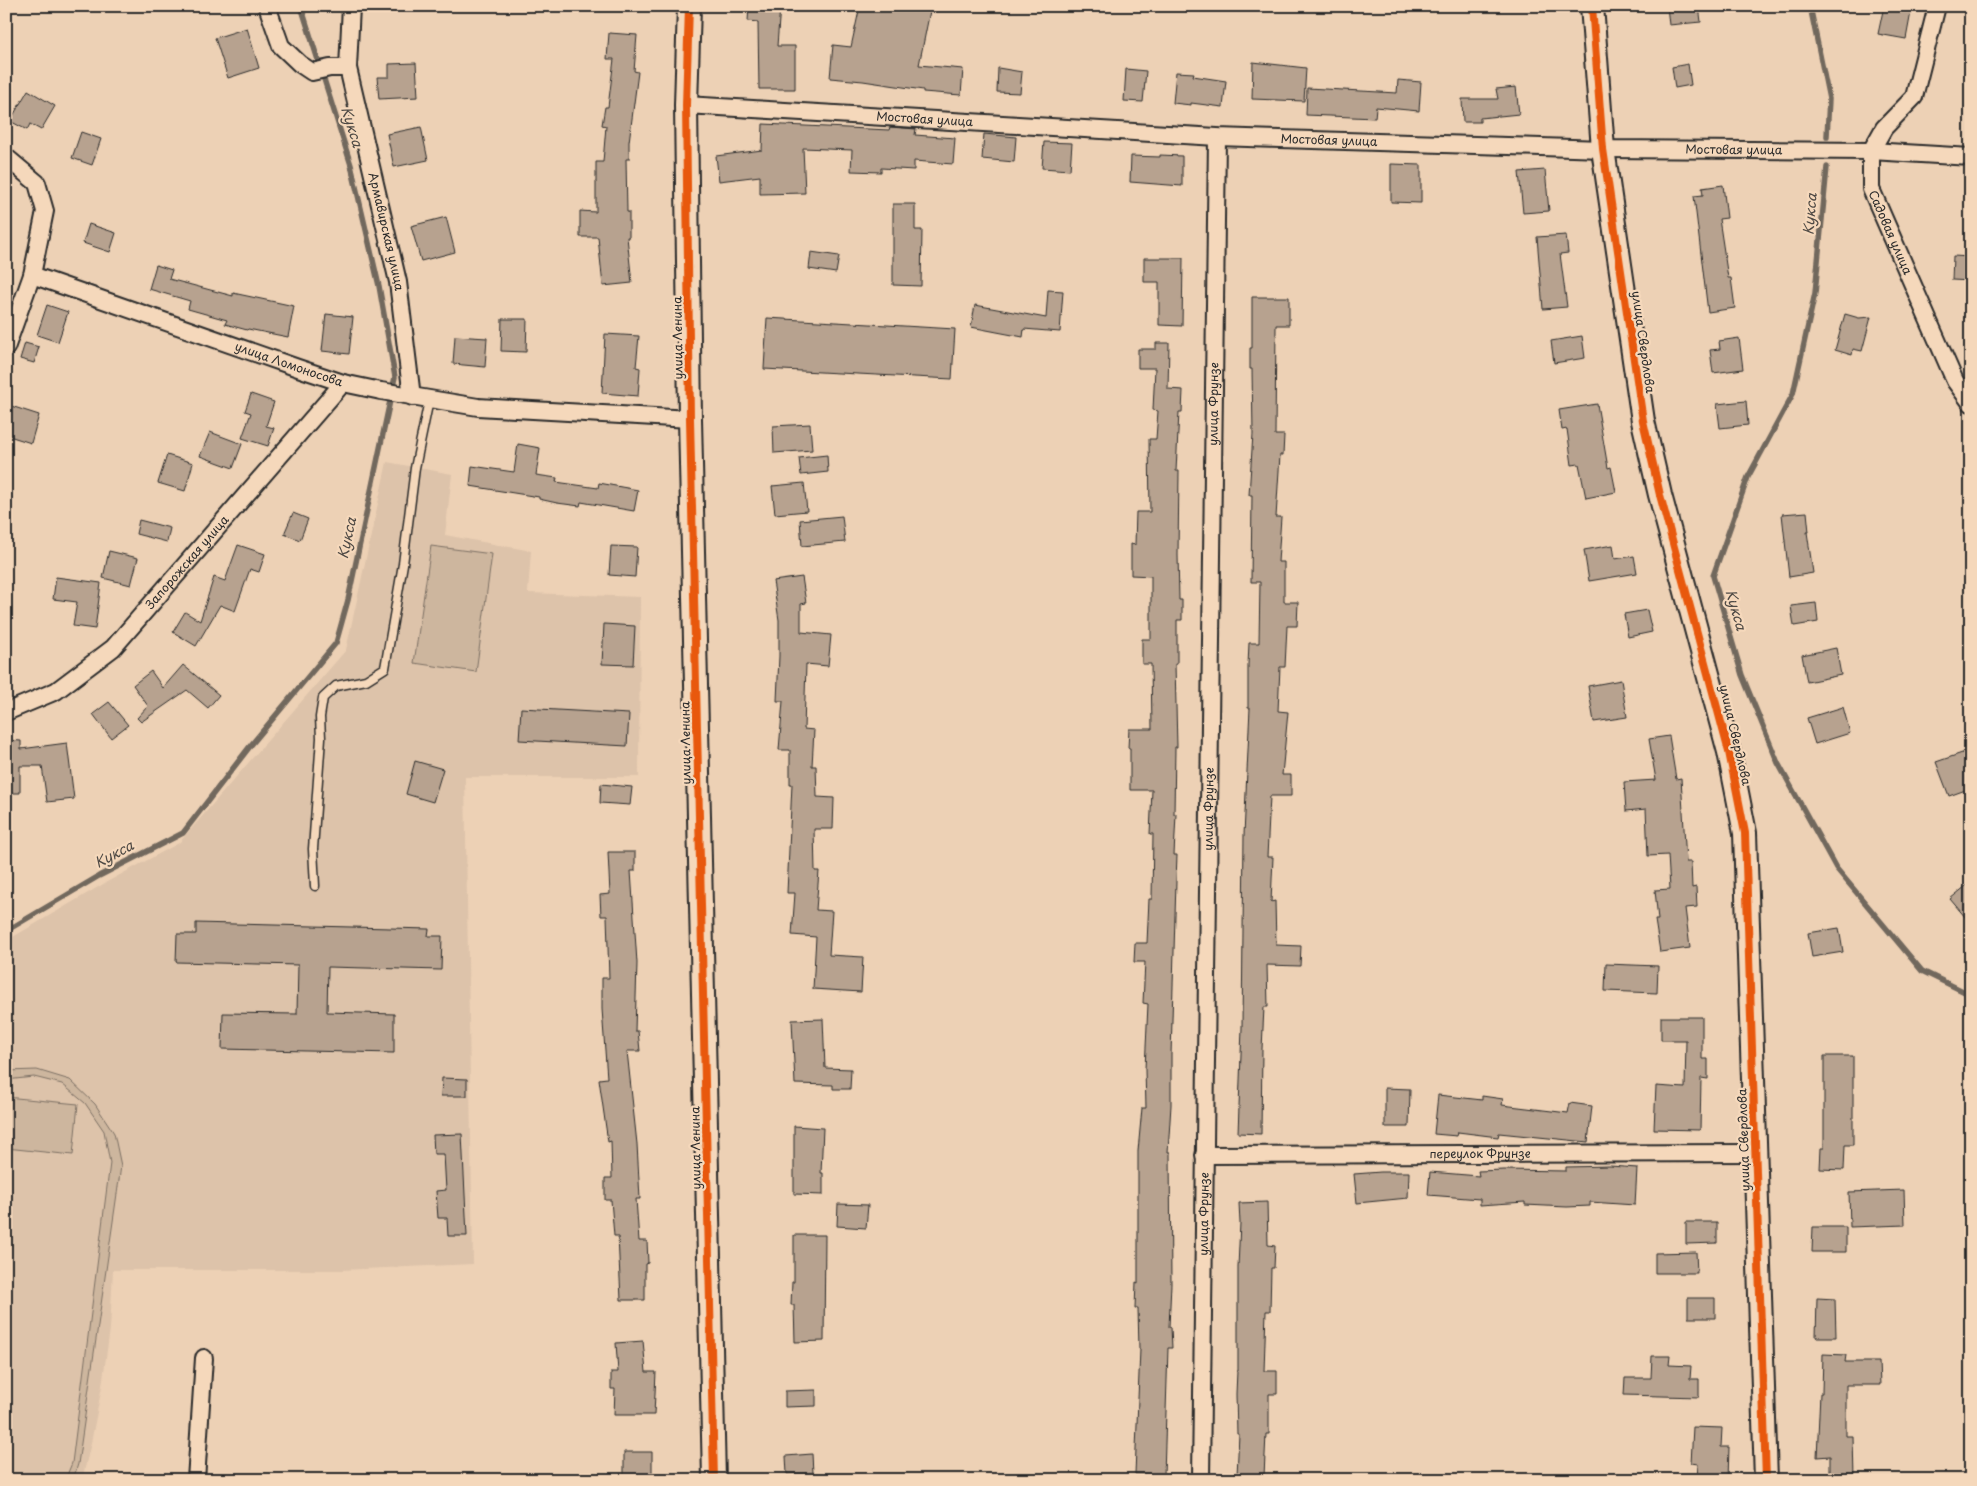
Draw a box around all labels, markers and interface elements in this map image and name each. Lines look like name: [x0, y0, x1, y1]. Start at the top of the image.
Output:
water label: Кукса: [336, 104, 369, 151]
street label: Мостовая улица: [876, 106, 974, 130]
street label: Мостовая улица: [1280, 129, 1378, 150]
street label: Мостовая улица: [1685, 140, 1783, 158]
street label: Армавирская улица: [365, 170, 409, 292]
street label: Садовая улица: [1865, 187, 1918, 278]
water label: Кукса: [1797, 191, 1822, 236]
street label: улица Свердлова: [1628, 290, 1660, 395]
street label: улица Ленина: [667, 296, 687, 380]
street label: улица Ломоносова: [233, 337, 346, 391]
street label: улица Фрунзе: [1203, 362, 1222, 446]
street label: Запорожская улица: [141, 510, 233, 613]
water label: Кукса: [332, 514, 361, 561]
water label: Кукса: [1721, 587, 1753, 634]
street label: улица Свердлова: [1716, 683, 1756, 788]
street label: улица Ленина: [675, 701, 695, 785]
street label: улица Фрунзе: [1198, 767, 1217, 851]
water label: Кукса: [90, 834, 138, 873]
street label: улица Свердлова: [1732, 1088, 1754, 1192]
street label: улица Ленина: [685, 1106, 705, 1190]
street label: переулок Фрунзе: [1429, 1144, 1531, 1162]
street label: улица Фрунзе: [1194, 1172, 1213, 1256]

